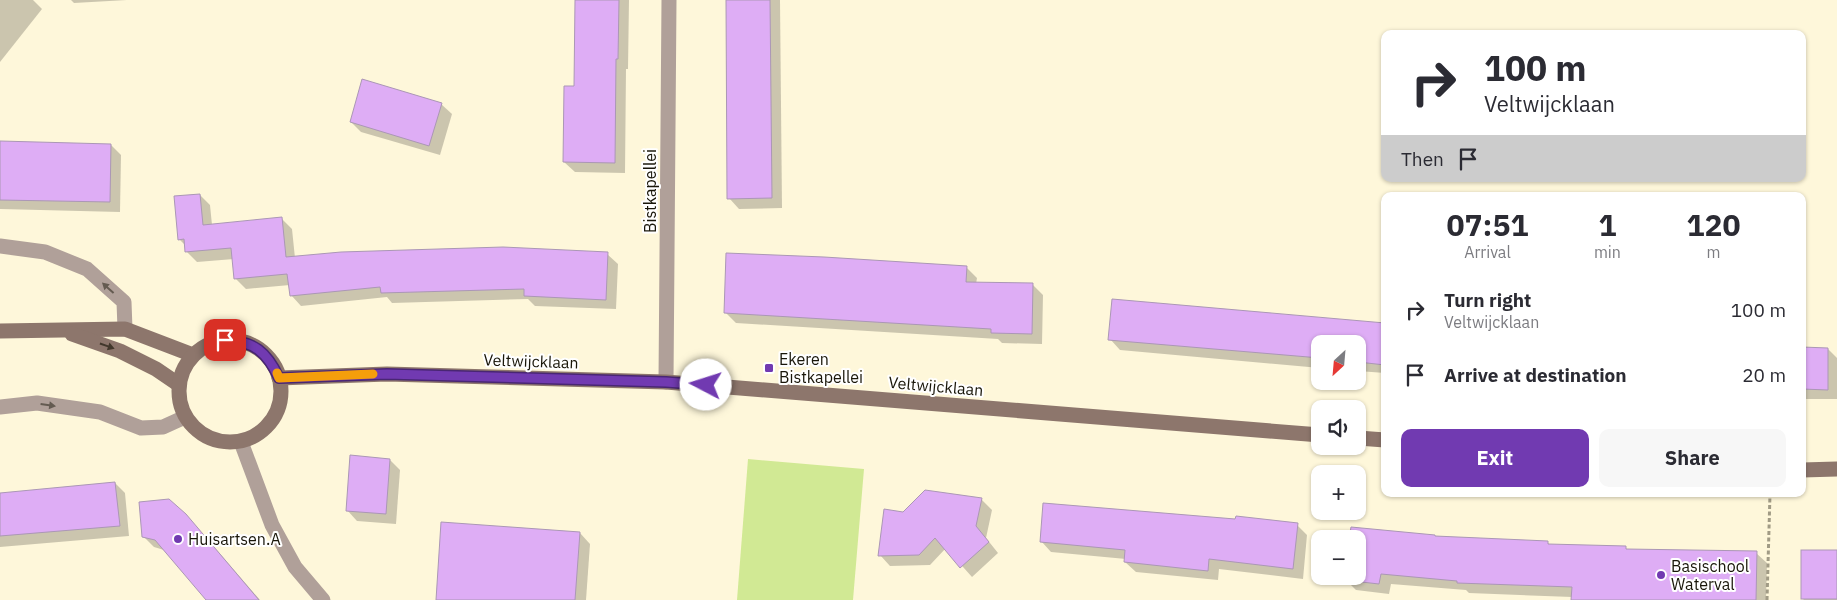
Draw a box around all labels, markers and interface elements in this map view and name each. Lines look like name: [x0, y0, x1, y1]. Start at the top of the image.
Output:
text: 100 m: [1484, 45, 1587, 91]
icon: right: [1401, 50, 1466, 115]
text: Veltwijcklaan: [1484, 89, 1615, 118]
icon: arrive: [1454, 145, 1482, 173]
text: Then: [1401, 147, 1444, 171]
street label: Bistkapellei: [640, 149, 660, 233]
text: 07:51: [1447, 205, 1528, 244]
text: 1: [1598, 205, 1616, 244]
text: 120: [1686, 205, 1740, 244]
text: Arrival: [1464, 242, 1511, 262]
text: min: [1594, 242, 1621, 262]
text: m: [1706, 242, 1720, 262]
one-way arrow: [101, 282, 114, 293]
text: Turn right: [1444, 288, 1531, 312]
icon: right: [1401, 296, 1429, 324]
text: 100 m: [1731, 298, 1786, 322]
text: Veltwijcklaan: [1444, 312, 1539, 332]
pin: [204, 319, 246, 361]
icon: arrive: [211, 326, 239, 354]
north arrow: [1311, 335, 1366, 390]
map controls: [1311, 335, 1366, 585]
one-way arrow: [100, 342, 115, 350]
street label: Veltwijcklaan: [483, 349, 579, 373]
place label: Ekeren Bistkapellei: [779, 349, 863, 387]
position arrow: [679, 358, 731, 410]
icon: arrive: [1401, 361, 1429, 389]
marker: Ekeren Bistkapellei: [763, 362, 775, 374]
text: Arrive at destination: [1444, 363, 1627, 387]
text: 20 m: [1742, 363, 1786, 387]
street label: Veltwijcklaan: [888, 372, 984, 400]
button: sound: [1311, 400, 1366, 455]
one-way arrow: [41, 401, 57, 409]
button: Exit: [1401, 429, 1589, 487]
button: Share: [1599, 429, 1786, 487]
button: +: [1311, 465, 1366, 520]
place label: Huisartsen.A: [188, 529, 281, 549]
button: −: [1311, 530, 1366, 585]
marker: Huisartsen.A: [172, 533, 184, 545]
place label: Basischool Waterval: [1671, 556, 1749, 594]
marker: Basischool Waterval: [1655, 569, 1667, 581]

